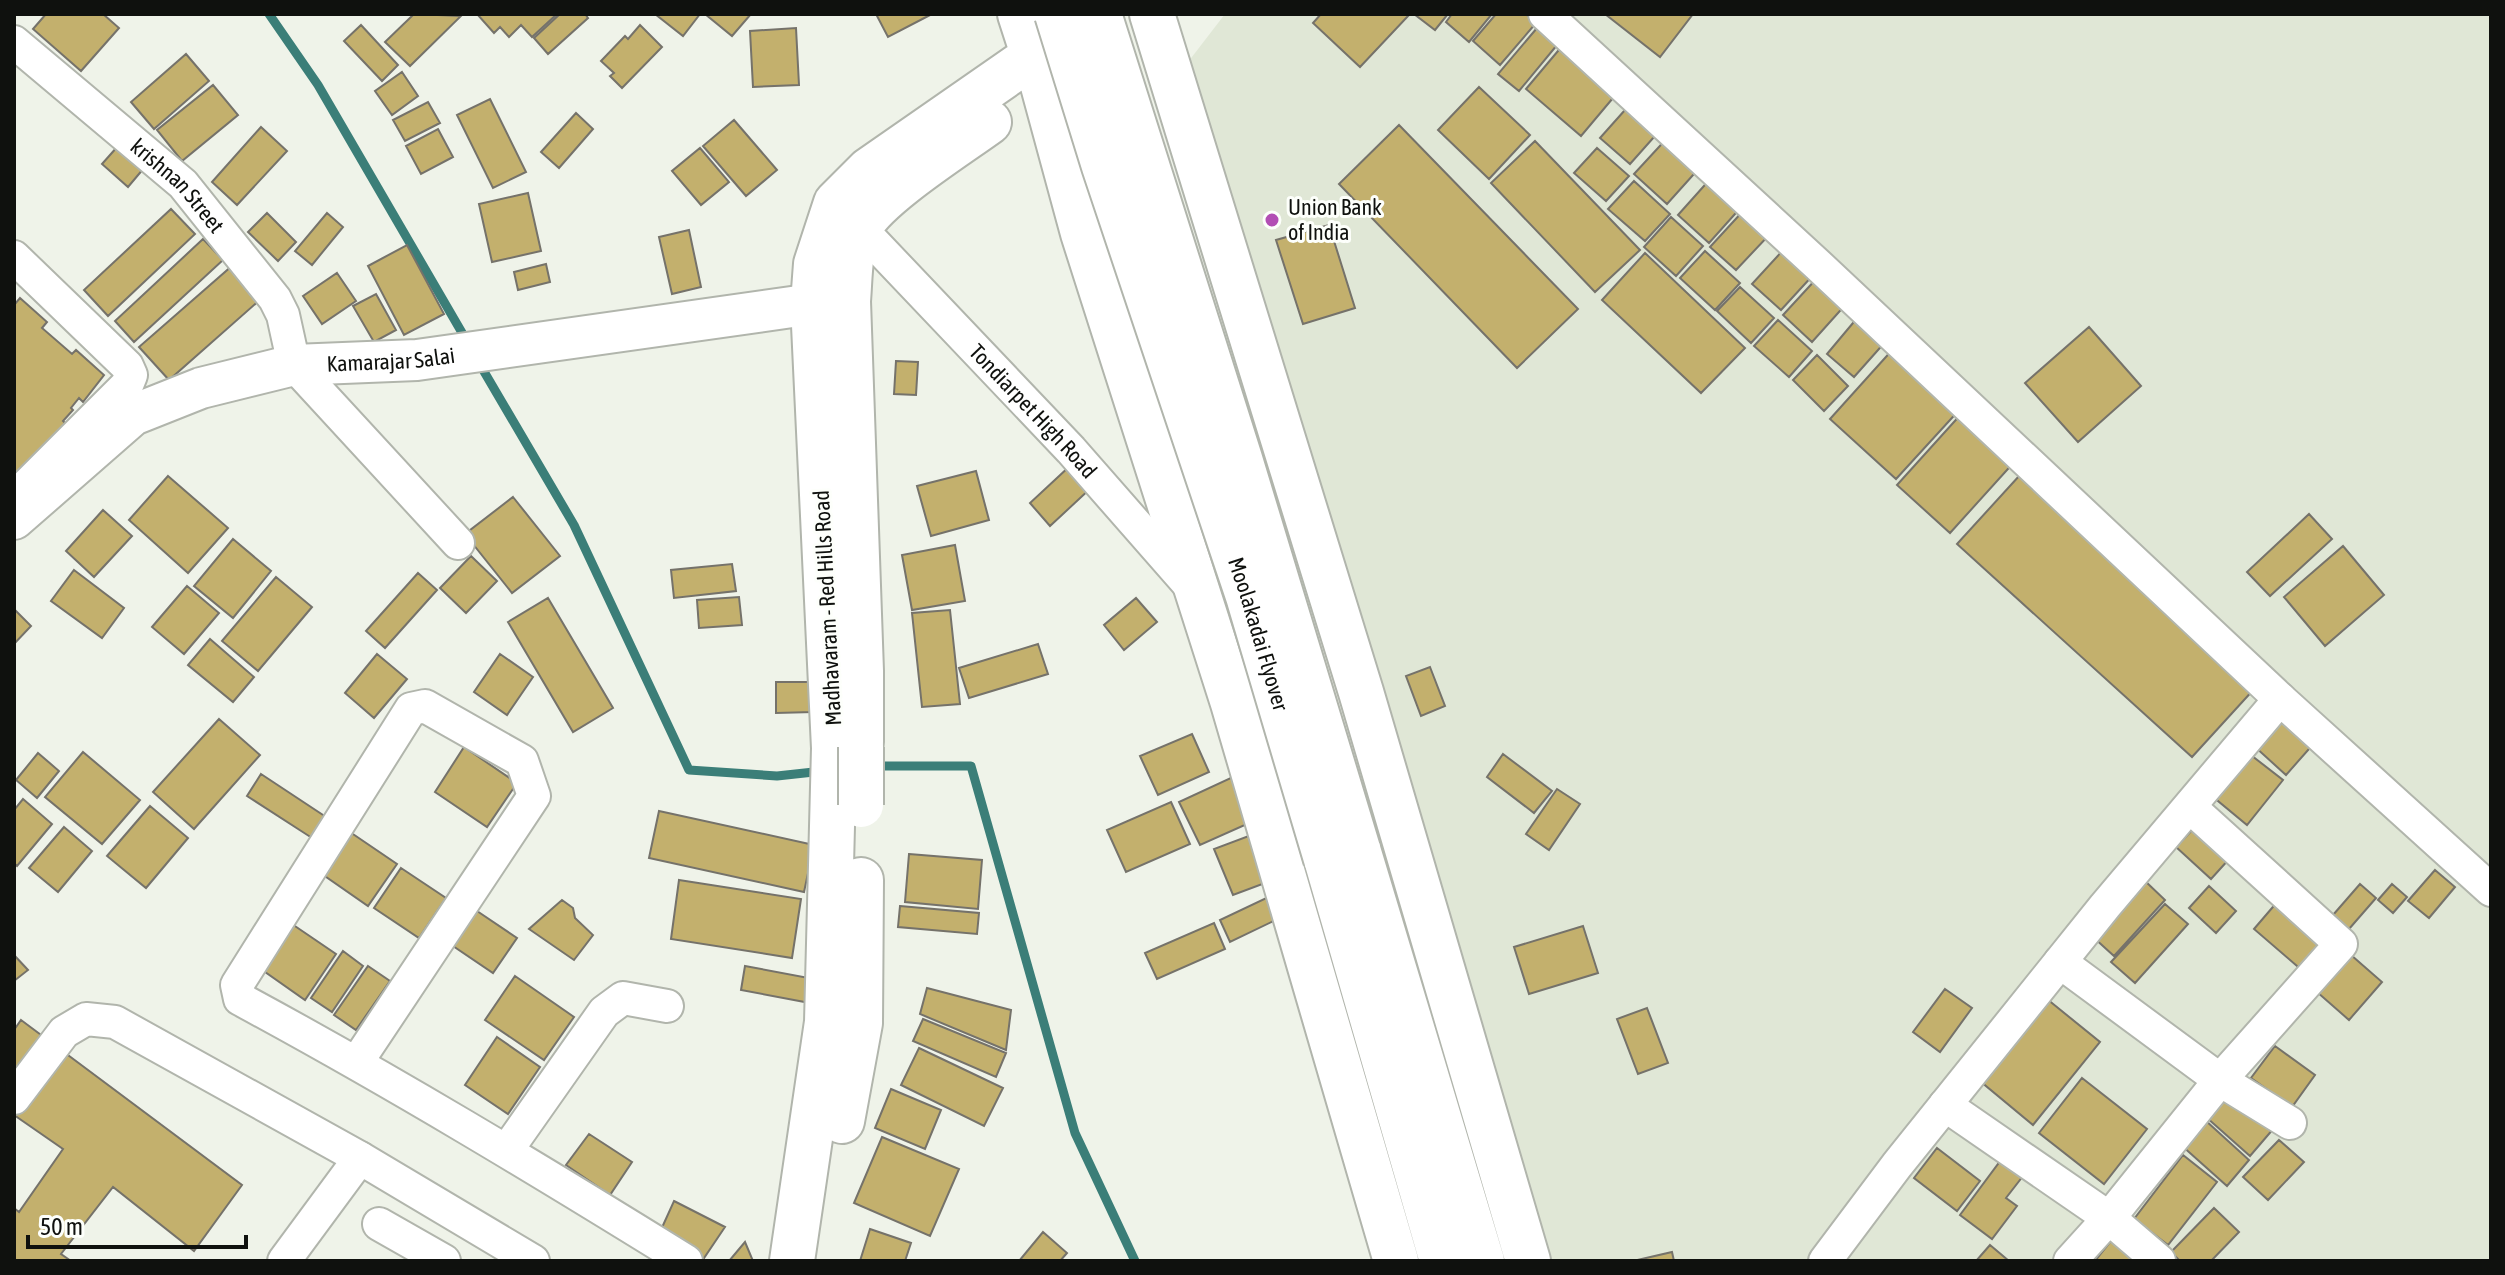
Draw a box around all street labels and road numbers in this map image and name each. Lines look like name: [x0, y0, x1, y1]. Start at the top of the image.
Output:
street label: krishnan Street: [126, 133, 230, 238]
street label: Tondiarpet High Road: [964, 338, 1102, 483]
street label: Kamarajar Salai: [326, 342, 457, 377]
street label: Madhavaram - Red Hills Road: [808, 490, 846, 726]
street label: Moolakadai Flyover: [1223, 554, 1294, 714]

